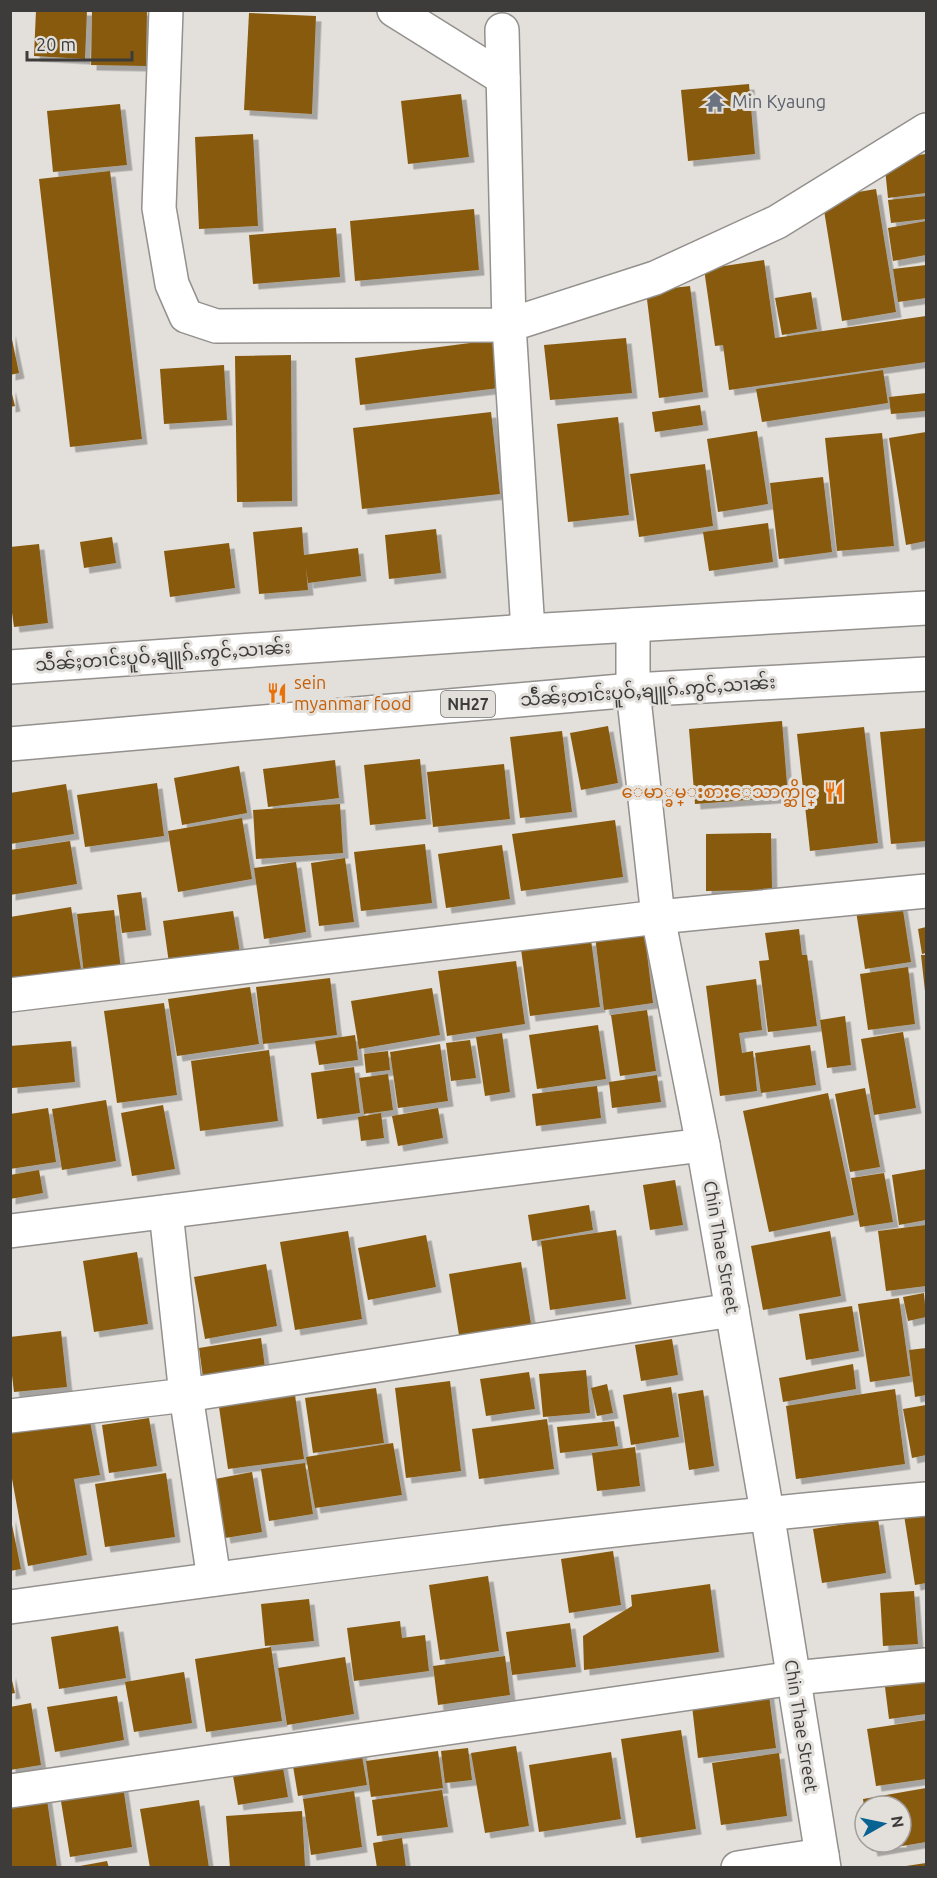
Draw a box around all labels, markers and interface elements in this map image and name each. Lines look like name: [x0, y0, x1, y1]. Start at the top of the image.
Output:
scale bar: [27, 24, 132, 62]
text: 20 m: [36, 34, 76, 54]
temple icon: Min Kyaung: [703, 90, 727, 114]
place label: Min Kyaung: [732, 91, 826, 111]
street label: သဵႅၼ်ႈတၢင်းပူဝ်ႇၶျူၵ်ႉဢွင်ႇသၢၼ်း: [34, 633, 292, 680]
street label: သဵႅၼ်ႈတၢင်းပူဝ်ႇၶျူၵ်ႉဢွင်ႇသၢၼ်း: [519, 668, 777, 715]
place label: sein myanmar food: [294, 672, 412, 713]
restaurant icon: sein myanmar food: [265, 681, 289, 705]
road number: NH27: [441, 691, 495, 717]
place label: ေမာ္ခမ္းစားေသာက္ဆိုင္: [622, 778, 817, 807]
restaurant icon: ေမာ္ခမ္းစားေသာက္ဆိုင္: [822, 780, 846, 804]
street label: Chin Thae Street: [701, 1179, 743, 1315]
street label: Chin Thae Street: [782, 1658, 822, 1794]
north arrow: [853, 1794, 913, 1854]
text: N: [888, 1814, 908, 1829]

